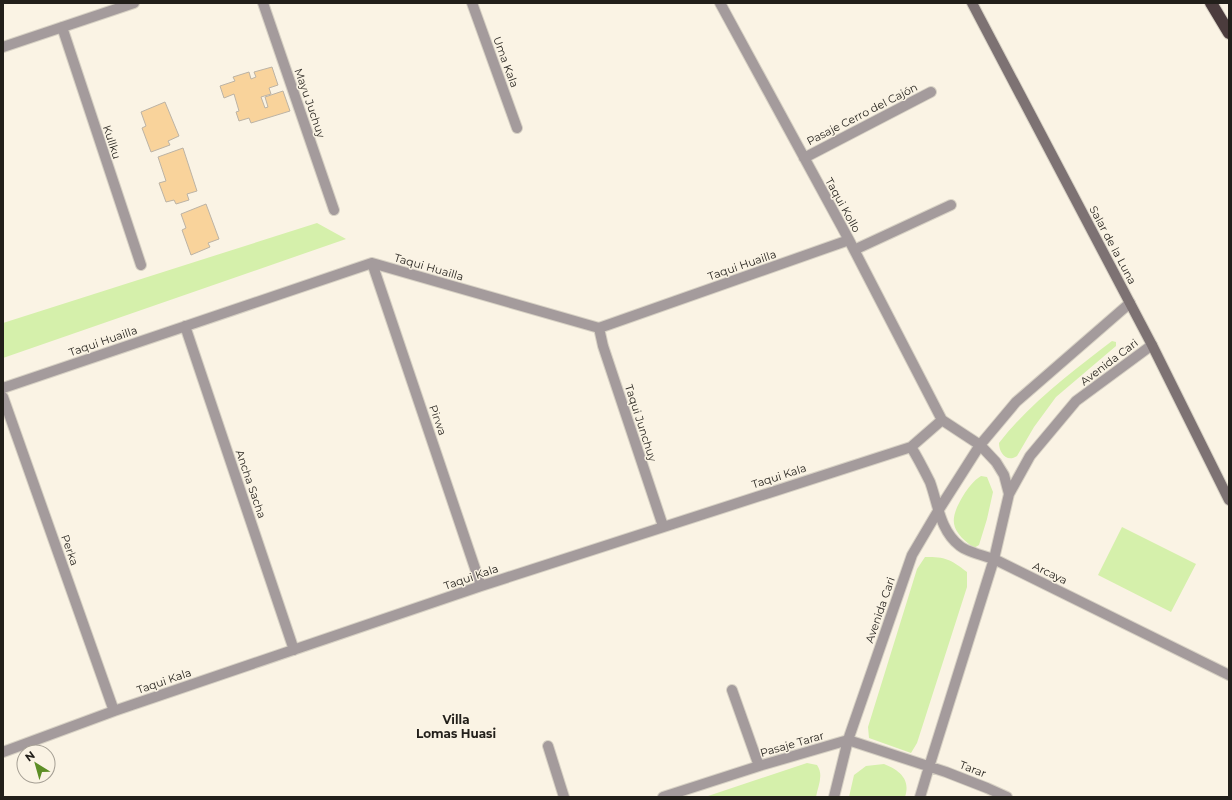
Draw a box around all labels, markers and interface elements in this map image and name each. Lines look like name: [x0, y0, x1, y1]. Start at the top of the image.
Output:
street label: Uma Kala: [490, 35, 522, 89]
street label: Mayu Juchuy: [292, 66, 328, 140]
street label: Pasaje Cerro del Cajón: [804, 80, 920, 148]
street label: Kullku: [100, 123, 124, 161]
street label: Taqui Kollo: [822, 175, 864, 235]
street label: Salar de la Luna: [1086, 203, 1140, 287]
street label: Taqui Huailla: [706, 247, 778, 283]
street label: Taqui Huailla: [393, 250, 465, 284]
street label: Taqui Huailla: [67, 323, 139, 359]
street label: Avenida Cari: [1077, 336, 1141, 388]
street label: Taqui Junchuy: [622, 383, 660, 463]
street label: Pirwa: [426, 403, 450, 437]
street label: Ancha Sacha: [233, 448, 269, 520]
street label: Taqui Kala: [750, 461, 808, 491]
street label: Perka: [58, 533, 82, 567]
street label: Arcaya: [1030, 559, 1070, 587]
street label: Taqui Kala: [442, 561, 500, 593]
street label: Avenida Cari: [862, 575, 898, 645]
street label: Taqui Kala: [135, 665, 193, 697]
district label: Villa Lomas Huasi: [416, 712, 496, 741]
street label: Pasaje Tarar: [758, 728, 826, 760]
north arrow: [16, 744, 56, 784]
text: N: [22, 748, 38, 764]
street label: Tarar: [958, 758, 988, 780]

